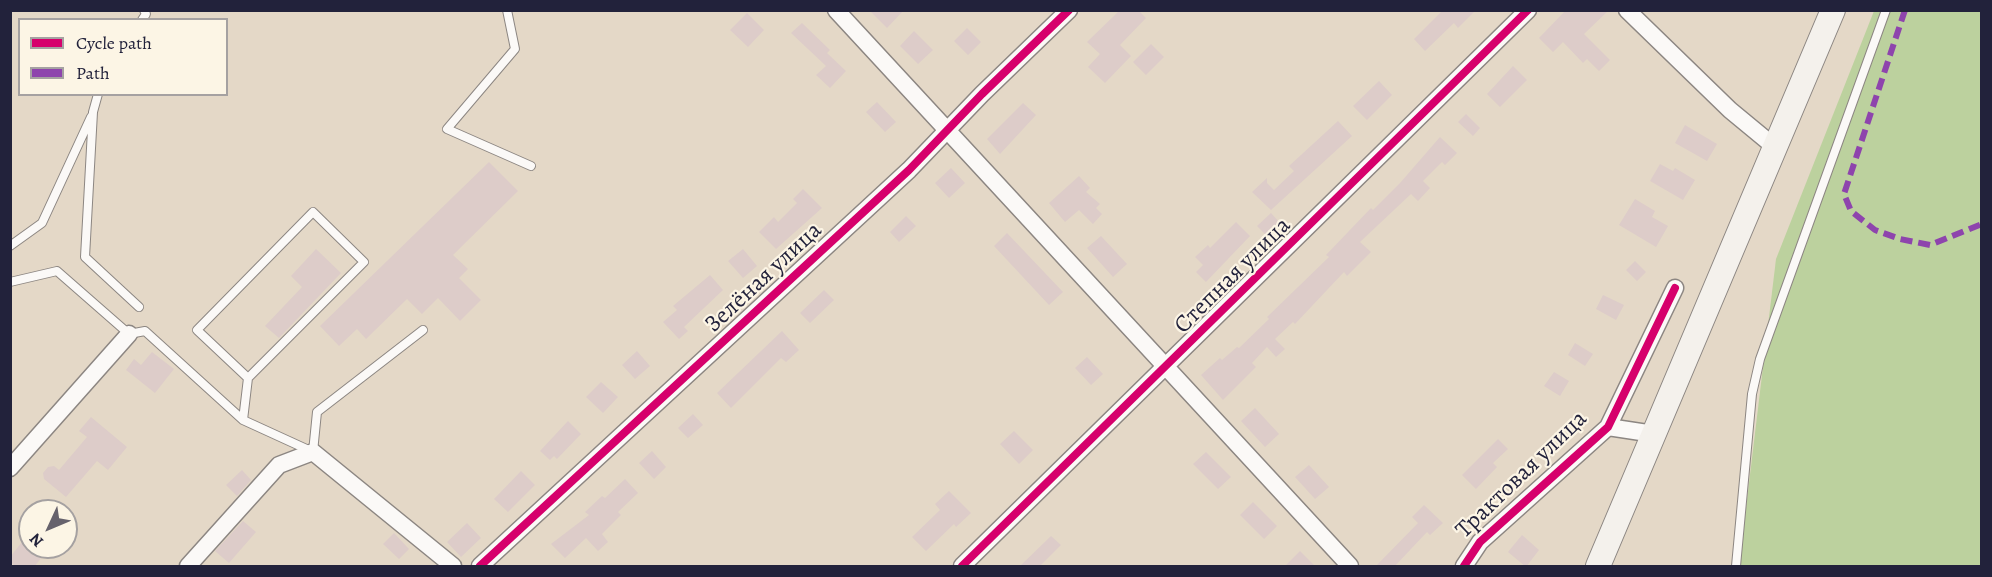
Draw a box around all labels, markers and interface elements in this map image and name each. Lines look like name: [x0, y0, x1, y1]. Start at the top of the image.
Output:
legend: [18, 18, 228, 96]
text: Cycle path: [76, 31, 152, 55]
text: Path: [76, 61, 110, 85]
street label: Степная улица: [1169, 212, 1297, 340]
street label: Зелёная улица: [700, 217, 828, 339]
street label: Трактовая улица: [1450, 405, 1594, 545]
north arrow: [18, 499, 78, 559]
text: N: [25, 528, 48, 552]

